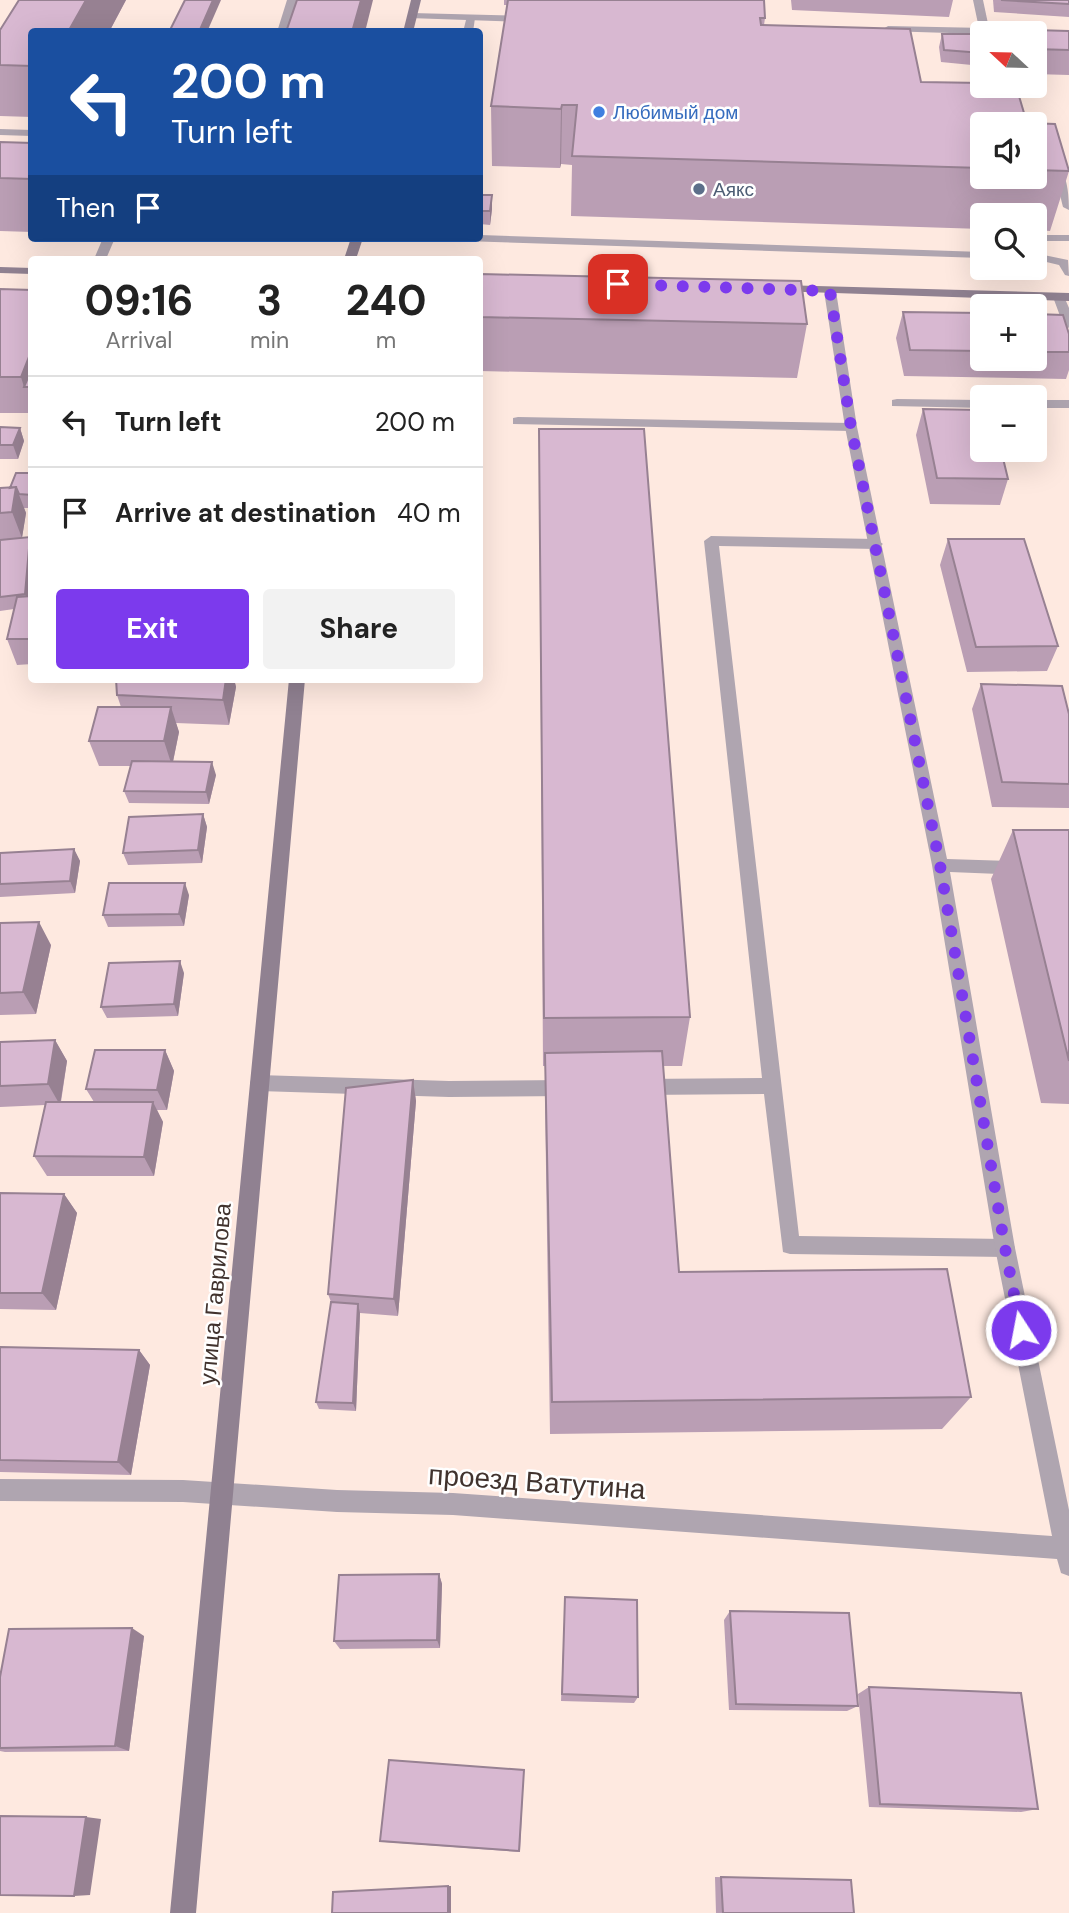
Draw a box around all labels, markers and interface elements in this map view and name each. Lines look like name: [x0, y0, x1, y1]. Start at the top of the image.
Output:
north arrow: [970, 21, 1046, 98]
map controls: [970, 21, 1047, 462]
text: 200 m: [171, 49, 326, 113]
icon: left: [56, 56, 147, 147]
place label: Любимый дом: [613, 100, 738, 125]
marker: Любимый дом: [591, 104, 607, 120]
text: Turn left: [171, 111, 293, 153]
button: sound: [970, 112, 1047, 189]
place label: Аякс: [713, 177, 754, 202]
marker: Аякс: [691, 181, 707, 197]
icon: arrive: [129, 189, 167, 227]
text: Then: [56, 191, 115, 225]
button: search: [970, 203, 1047, 280]
pin: [588, 254, 648, 314]
icon: arrive: [599, 265, 637, 303]
text: 09:16: [85, 273, 193, 328]
text: 3: [257, 273, 282, 328]
text: 240: [346, 273, 426, 328]
button: +: [970, 294, 1047, 371]
text: Arrival: [105, 325, 172, 355]
text: min: [250, 325, 289, 355]
text: m: [376, 325, 396, 355]
button: −: [970, 385, 1047, 462]
icon: left: [56, 403, 94, 441]
text: Turn left: [115, 405, 222, 439]
text: 200 m: [375, 405, 455, 439]
icon: arrive: [56, 494, 94, 532]
text: Arrive at destination: [115, 496, 376, 530]
text: 40 m: [397, 496, 461, 530]
button: Exit: [56, 589, 249, 669]
button: Share: [263, 589, 455, 669]
street label: улица Гаврилова: [192, 1202, 238, 1386]
position arrow: [984, 1293, 1058, 1367]
street label: проезд Ватутина: [427, 1456, 647, 1508]

